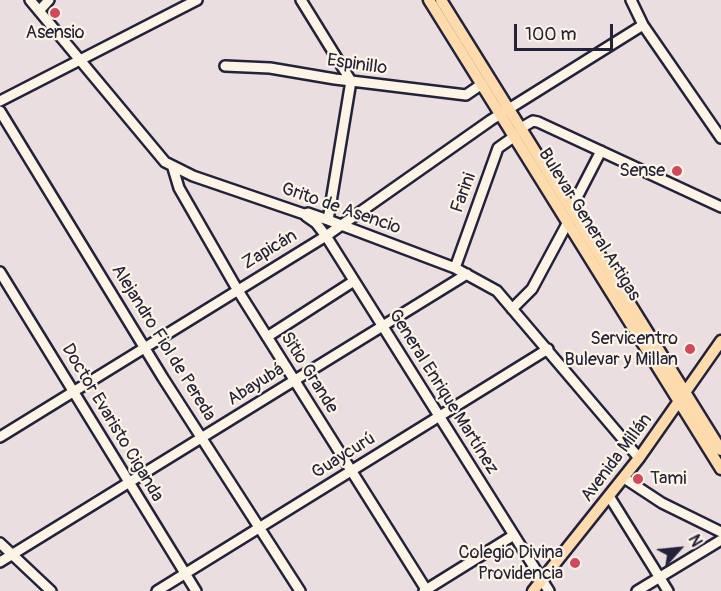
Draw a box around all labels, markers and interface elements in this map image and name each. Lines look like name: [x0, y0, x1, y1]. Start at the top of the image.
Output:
marker: Asensio: [48, 6, 62, 20]
scale bar: [517, 12, 616, 50]
place label: Asensio: [26, 22, 84, 44]
text: 100 m: [525, 23, 577, 46]
street label: Espinillo: [326, 50, 388, 80]
street label: Bulevar General Artigas: [533, 145, 645, 305]
place label: Sense: [619, 160, 665, 182]
marker: Sense: [670, 164, 684, 178]
street label: Farini: [447, 170, 481, 216]
street label: Grito de Asencio: [279, 179, 403, 239]
street label: Zapicán: [239, 225, 301, 275]
street label: Alejandro Fiol de Pereda: [106, 261, 220, 425]
street label: General Enrique Martínez: [383, 306, 503, 478]
street label: Sitio Grande: [275, 328, 343, 418]
place label: Servicentro Bulevar y Millan: [564, 328, 678, 370]
street label: Doctor Evaristo Ciganda: [56, 340, 168, 506]
marker: Servicentro Bulevar y Millan: [683, 342, 697, 356]
street label: Abayubá: [224, 359, 288, 411]
street label: Avenida Millán: [577, 410, 657, 506]
street label: Guaycurú: [308, 428, 380, 484]
place label: Tami: [650, 468, 686, 490]
marker: Tami: [631, 472, 645, 486]
north arrow: [649, 519, 709, 579]
text: N: [684, 531, 706, 550]
place label: Colegio Divina Providencia: [459, 542, 563, 584]
marker: Colegio Divina Providencia: [568, 556, 582, 570]

